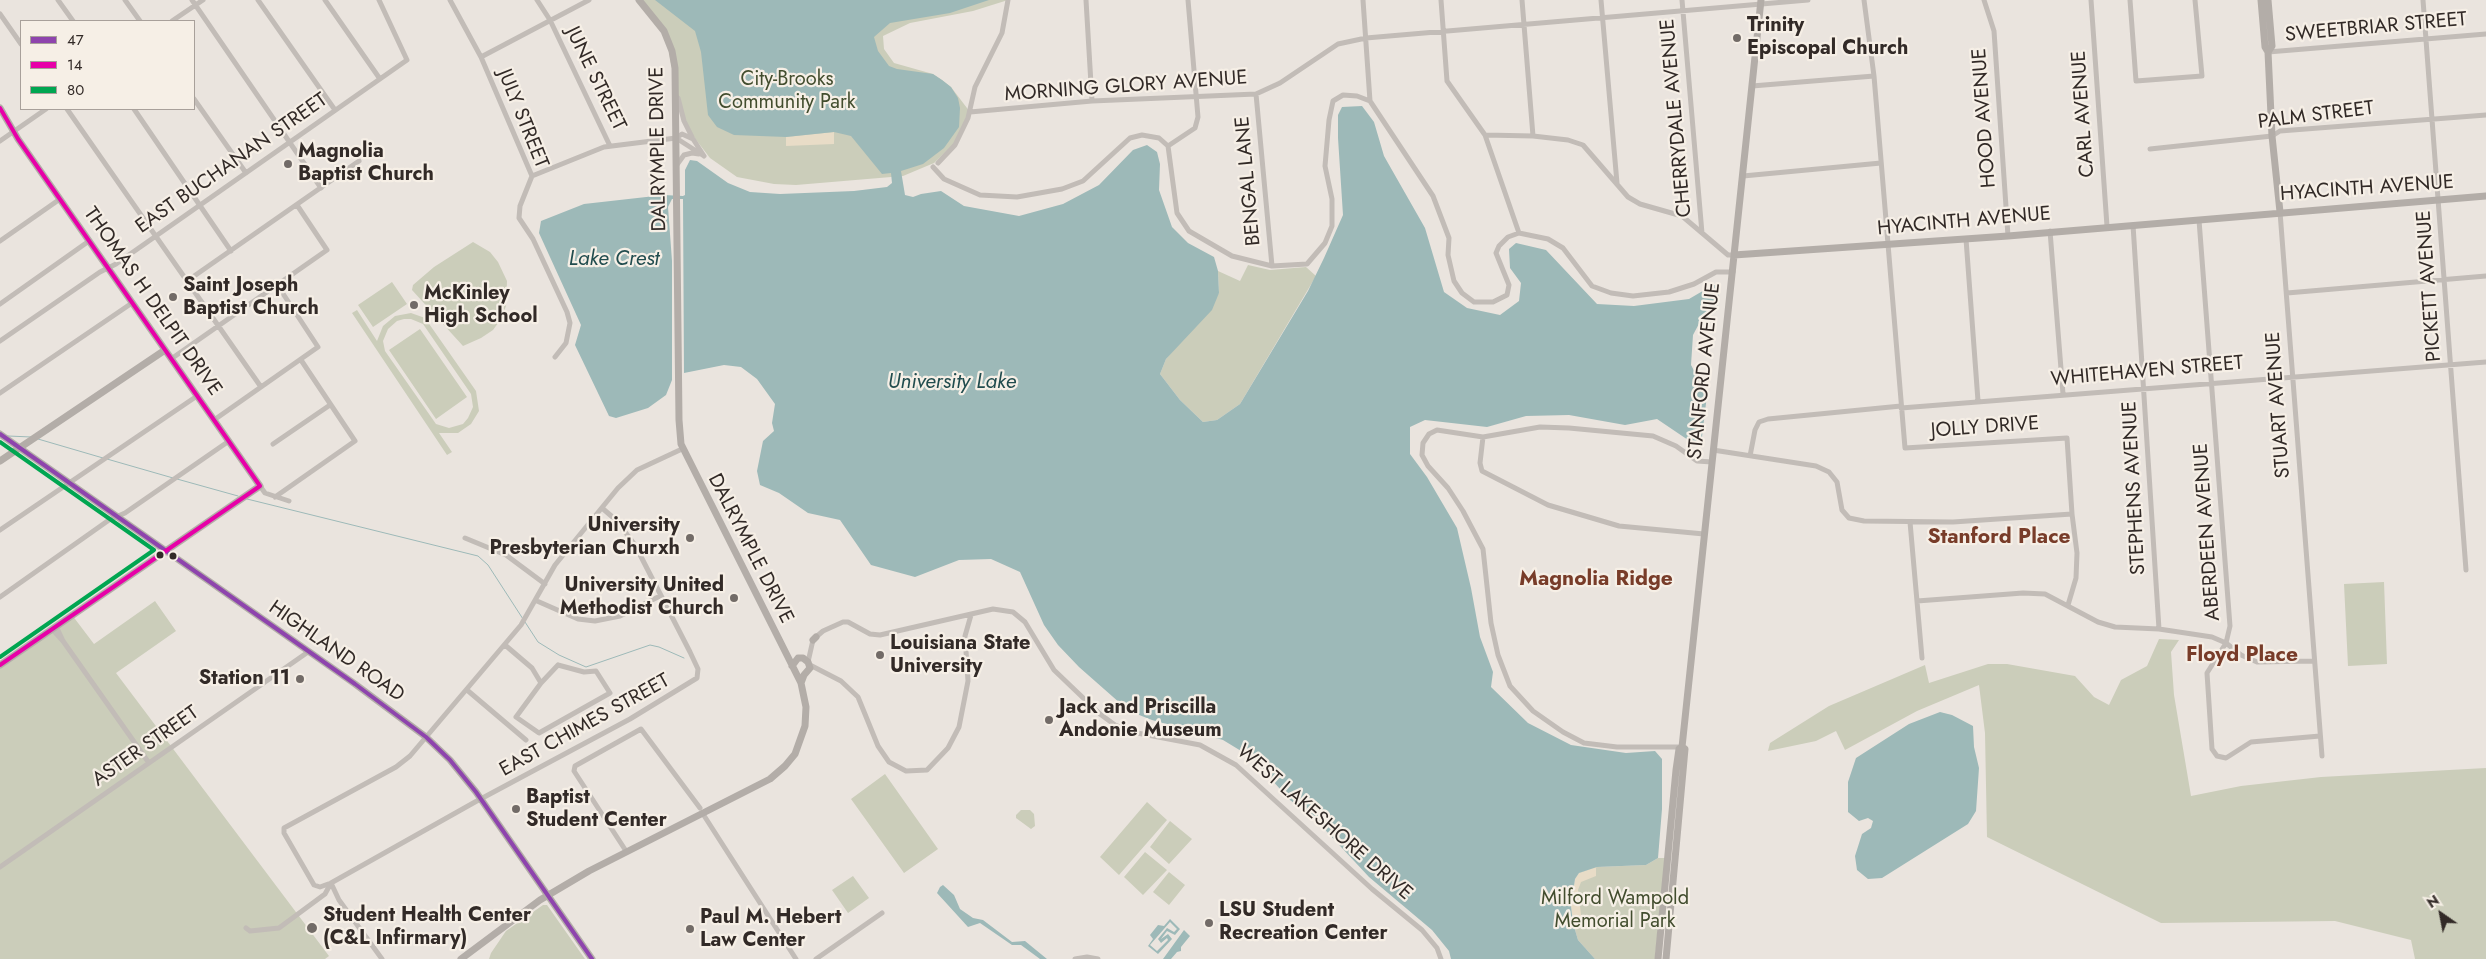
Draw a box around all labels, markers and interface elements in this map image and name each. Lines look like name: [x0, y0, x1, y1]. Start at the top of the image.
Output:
street label: SWEETBRIAR STREET: [2284, 8, 2468, 48]
place label: Trinity Episcopal Church: [1747, 14, 1908, 61]
street label: CHERRYDALE AVENUE: [1656, 18, 1698, 218]
legend: [20, 20, 195, 110]
street label: JUNE STREET: [560, 23, 630, 135]
text: 47: [67, 29, 84, 51]
marker: Trinity Episcopal Church: [1731, 32, 1743, 44]
street label: HOOD AVENUE: [1968, 47, 2002, 189]
street label: CARL AVENUE: [2068, 50, 2100, 178]
text: 14: [67, 54, 83, 76]
street label: JULY STREET: [491, 66, 553, 172]
street label: DALRYMPLE DRIVE: [646, 66, 672, 232]
street label: MORNING GLORY AVENUE: [1004, 67, 1248, 107]
park label: City-Brooks Community Park: [718, 68, 856, 115]
text: 80: [67, 79, 84, 101]
street label: EAST BUCHANAN STREET: [132, 89, 332, 239]
street label: PALM STREET: [2257, 97, 2375, 135]
street label: BENGAL LANE: [1231, 115, 1267, 247]
place label: Magnolia Baptist Church: [298, 140, 434, 187]
marker: Magnolia Baptist Church: [282, 158, 294, 170]
street label: HYACINTH AVENUE: [2279, 171, 2455, 207]
street label: HYACINTH AVENUE: [1876, 202, 2052, 242]
street label: THOMAS H DELPIT DRIVE: [78, 203, 226, 401]
street label: PICKETT AVENUE: [2413, 210, 2447, 362]
water label: Lake Crest: [569, 247, 659, 273]
place label: Saint Joseph Baptist Church: [183, 274, 319, 321]
street label: STANFORD AVENUE: [1684, 281, 1726, 461]
place label: McKinley High School: [424, 282, 538, 329]
marker: Saint Joseph Baptist Church: [167, 291, 179, 303]
marker: McKinley High School: [408, 299, 420, 311]
street label: STUART AVENUE: [2262, 331, 2296, 479]
street label: WHITEHAVEN STREET: [2050, 352, 2244, 392]
water label: University Lake: [888, 370, 1016, 396]
street label: STEPHENS AVENUE: [2118, 400, 2152, 576]
street label: JOLLY DRIVE: [1930, 412, 2040, 444]
street label: ABERDEEN AVENUE: [2190, 442, 2226, 622]
street label: DALRYMPLE DRIVE: [702, 470, 798, 628]
place label: University Presbyterian Churxh: [489, 514, 680, 561]
district label: Stanford Place: [1927, 525, 2071, 551]
marker: University Presbyterian Churxh: [684, 532, 696, 544]
unlabelled marker: [155, 550, 165, 560]
unlabelled marker: [168, 551, 178, 561]
district label: Magnolia Ridge: [1519, 567, 1673, 593]
place label: University United Methodist Church: [560, 574, 724, 621]
marker: University United Methodist Church: [728, 592, 740, 604]
street label: HIGHLAND ROAD: [264, 596, 408, 708]
place label: Louisiana State University: [890, 632, 1031, 679]
district label: Floyd Place: [2186, 643, 2298, 669]
marker: Louisiana State University: [874, 649, 886, 661]
place label: Station 11: [199, 667, 290, 691]
street label: EAST CHIMES STREET: [496, 669, 674, 783]
marker: Station 11: [294, 673, 306, 685]
place label: Jack and Priscilla Andonie Museum: [1059, 696, 1222, 743]
street label: ASTER STREET: [88, 701, 204, 793]
marker: Jack and Priscilla Andonie Museum: [1043, 714, 1055, 726]
street label: WEST LAKESHORE DRIVE: [1231, 740, 1417, 906]
place label: Baptist Student Center: [526, 786, 667, 833]
marker: Baptist Student Center: [510, 803, 522, 815]
park label: Milford Wampold Memorial Park: [1541, 887, 1689, 934]
north arrow: [2416, 889, 2466, 939]
text: N: [2423, 890, 2443, 913]
place label: LSU Student Recreation Center: [1219, 899, 1388, 946]
place label: Student Health Center (C&L Infirmary): [323, 904, 531, 951]
place label: Paul M. Hebert Law Center: [700, 906, 841, 953]
marker: LSU Student Recreation Center: [1203, 917, 1215, 929]
marker: Student Health Center (C&L Infirmary): [305, 921, 319, 935]
marker: Paul M. Hebert Law Center: [684, 923, 696, 935]

